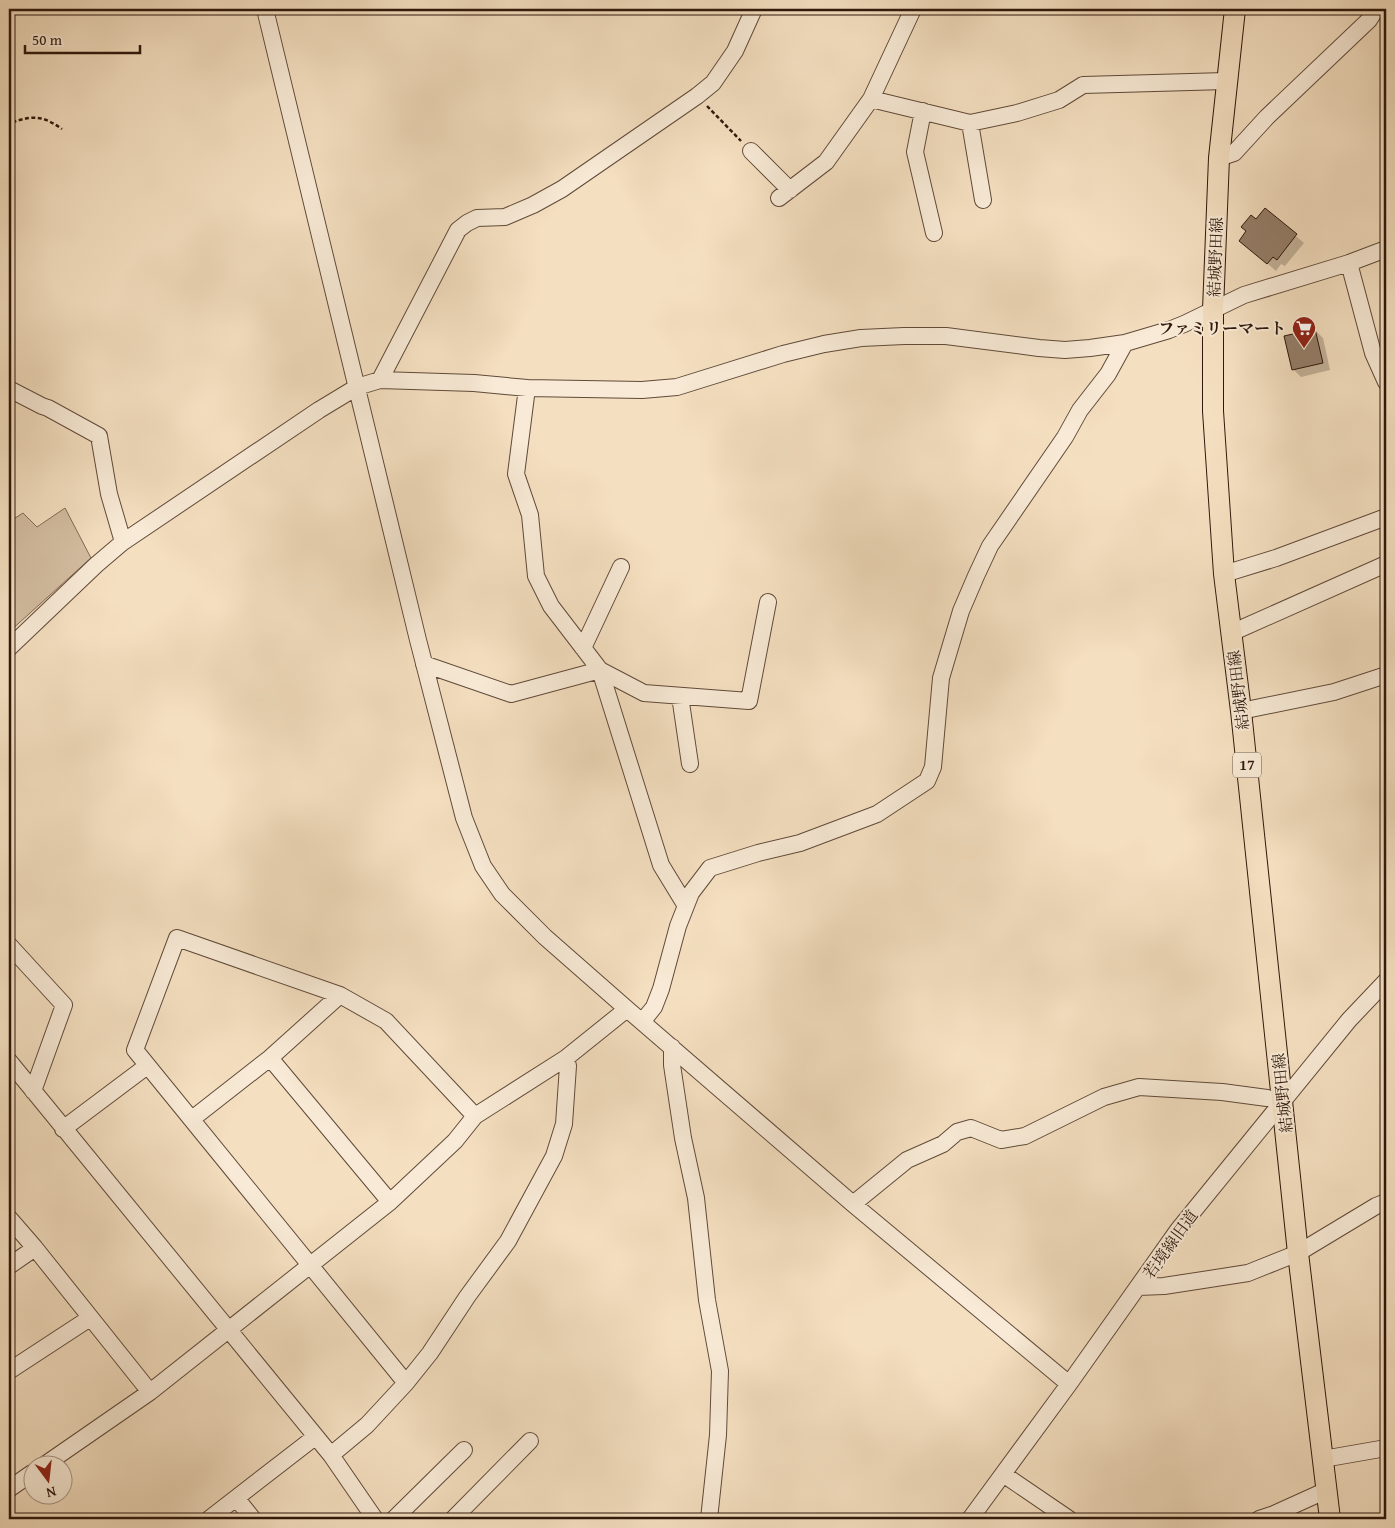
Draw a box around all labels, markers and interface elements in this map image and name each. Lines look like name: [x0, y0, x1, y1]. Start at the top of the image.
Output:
scale bar: [25, 22, 140, 54]
text: 50 m: [32, 29, 63, 50]
street label: 結城野田線: [1202, 217, 1228, 297]
supermarket icon: ファミリーマート: [1291, 315, 1317, 349]
place label: ファミリーマート: [1158, 316, 1286, 340]
street label: 結城野田線: [1221, 649, 1255, 731]
road number: 17: [1233, 752, 1261, 778]
street label: 結城野田線: [1266, 1052, 1298, 1134]
street label: 若境線旧道: [1137, 1205, 1203, 1283]
north arrow: [22, 1456, 72, 1506]
text: N: [44, 1482, 58, 1504]

